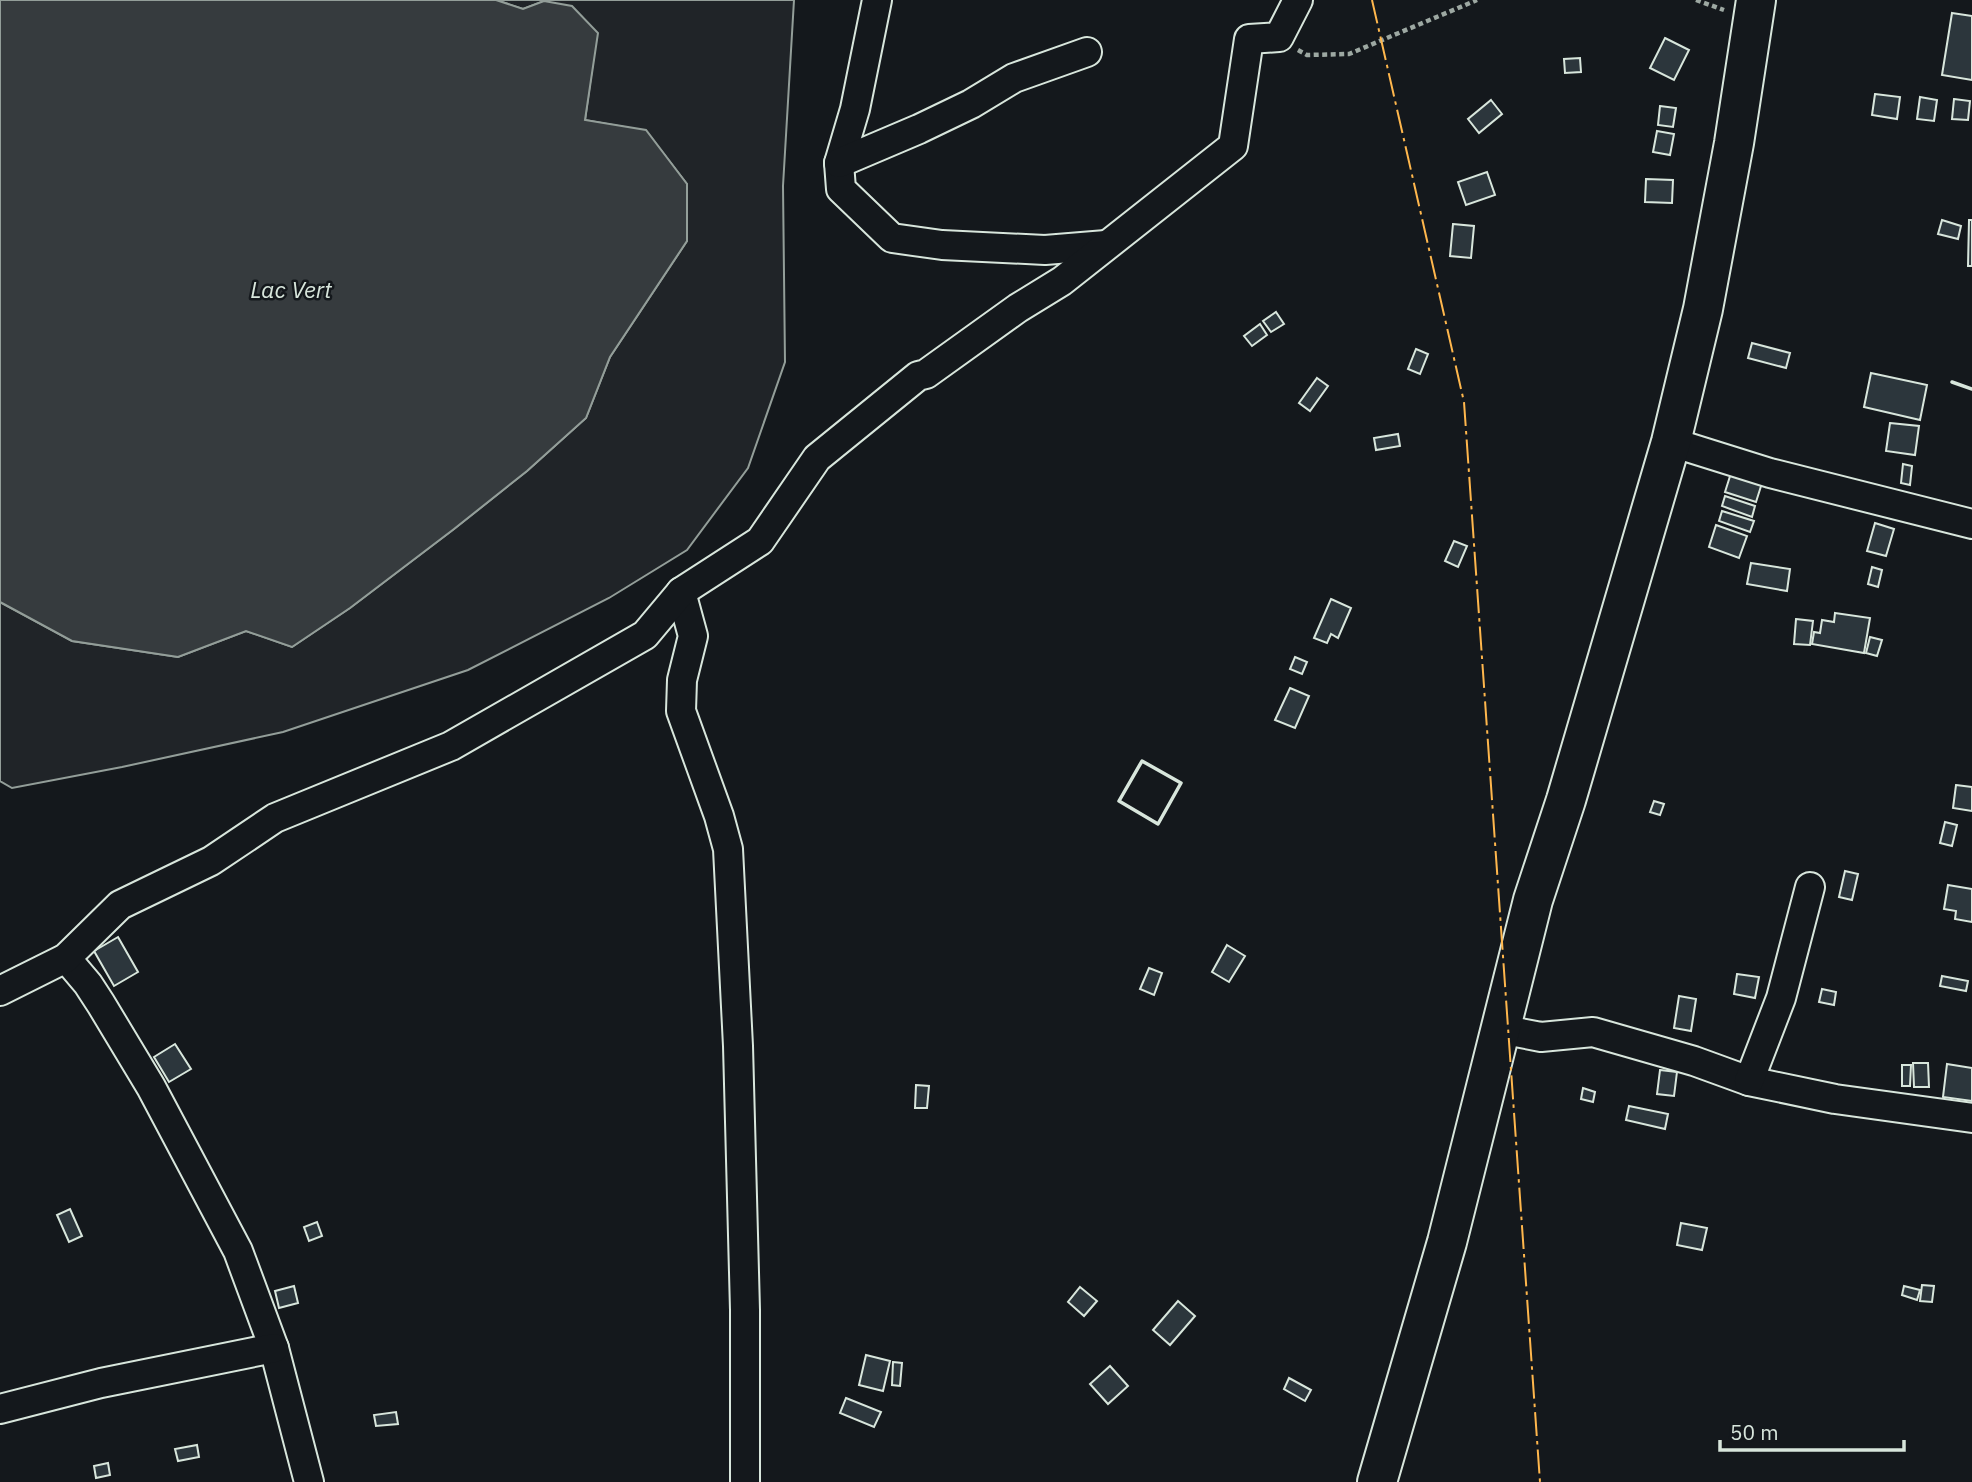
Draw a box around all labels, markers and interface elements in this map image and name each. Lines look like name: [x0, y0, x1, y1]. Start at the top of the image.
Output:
water label: Lac Vert: [250, 274, 332, 304]
scale bar: [1720, 1408, 1904, 1452]
text: 50 m: [1730, 1418, 1779, 1446]

